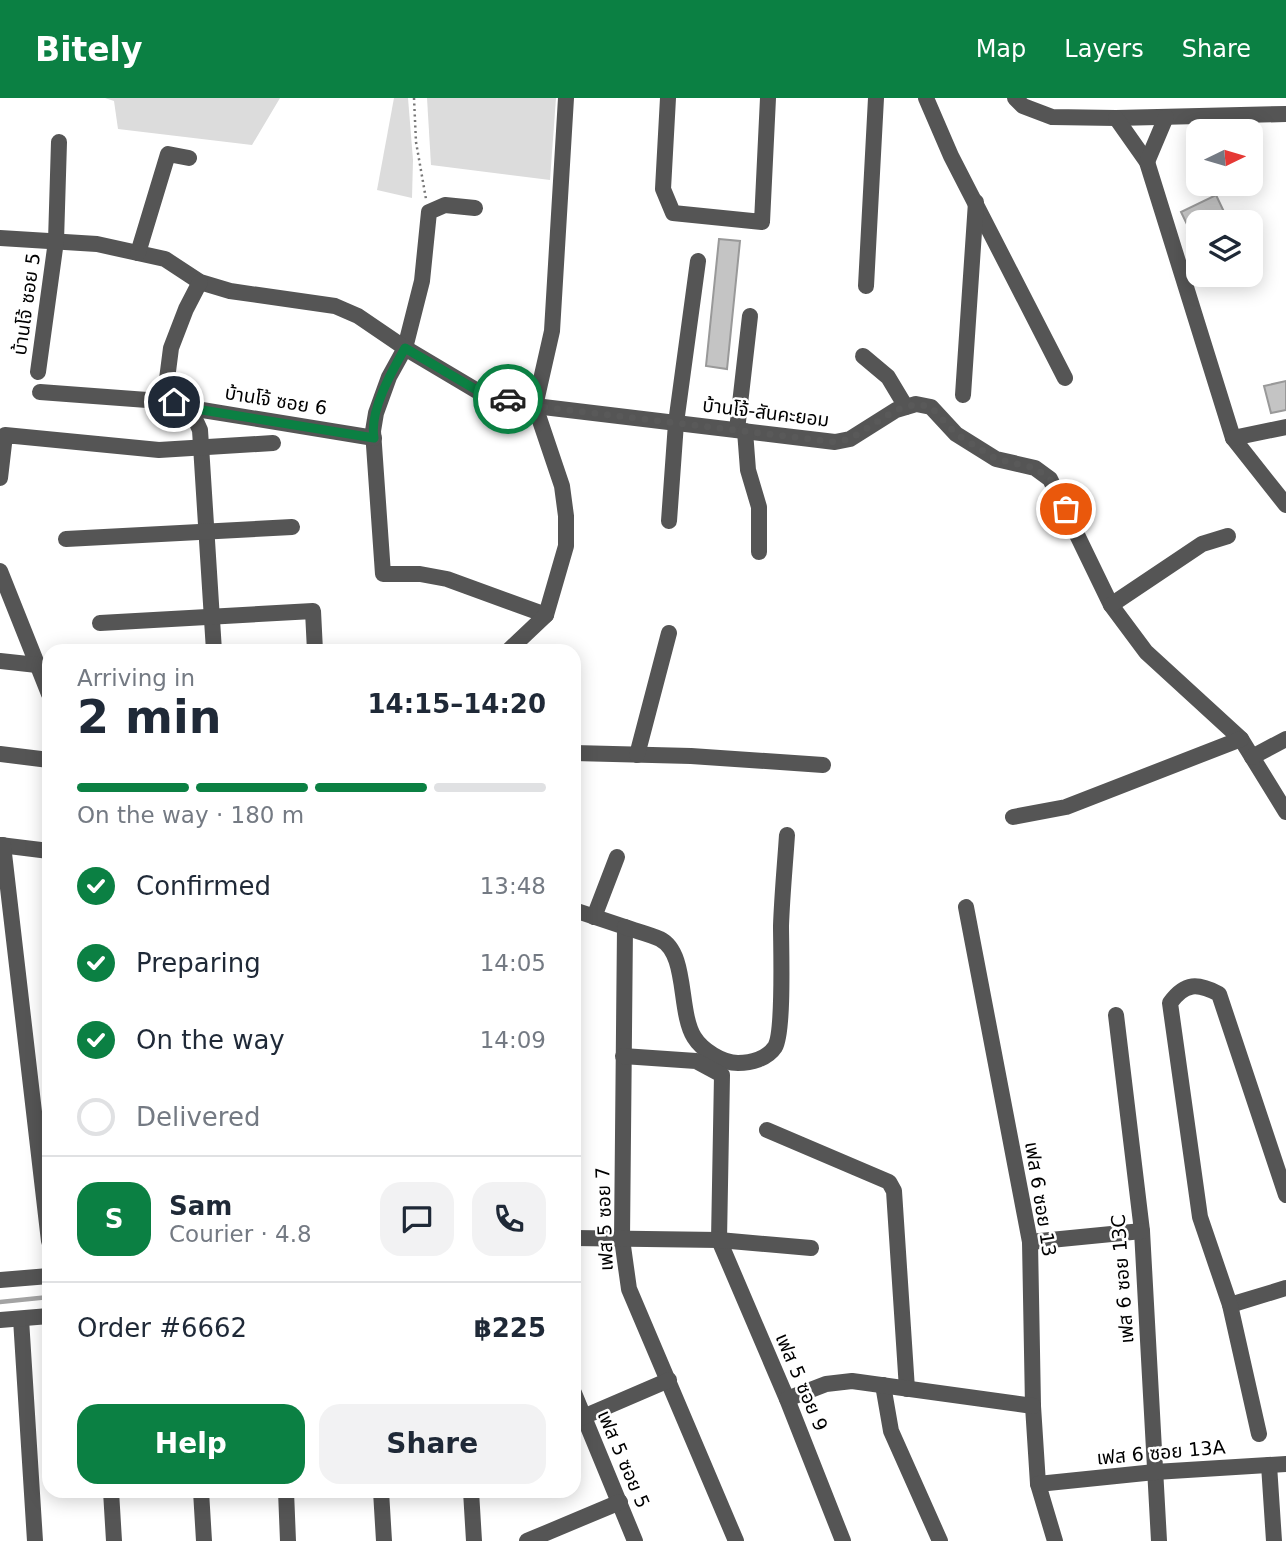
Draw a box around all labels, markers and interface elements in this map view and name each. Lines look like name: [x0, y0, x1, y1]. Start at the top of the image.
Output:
text: Bitely: [35, 30, 142, 69]
text: Map: [976, 35, 1026, 63]
text: Layers: [1064, 35, 1144, 63]
text: Share: [1182, 35, 1251, 63]
north arrow: [1186, 119, 1264, 196]
map controls: [1186, 119, 1263, 287]
button: layers: [1186, 210, 1263, 287]
street label: บ้านโจ้ ซอย 5: [8, 251, 44, 357]
courier: [473, 364, 543, 434]
pin: [144, 372, 204, 432]
icon: car: [489, 380, 527, 418]
street label: บ้านโจ้ ซอย 6: [223, 381, 329, 419]
icon: home: [155, 383, 193, 421]
street label: บ้านโจ้-สันคะยอม: [701, 393, 831, 431]
pin: [1036, 479, 1096, 539]
icon: bag: [1047, 490, 1085, 528]
text: Arriving in: [77, 665, 195, 691]
text: 14:15–14:20: [367, 689, 546, 719]
text: 2 min: [77, 690, 221, 744]
text: On the way · 180 m: [77, 802, 304, 828]
icon: check: [77, 867, 115, 905]
text: Confirmed: [136, 871, 271, 901]
text: 13:48: [480, 873, 546, 899]
icon: check: [77, 944, 115, 982]
text: Preparing: [136, 948, 261, 978]
text: 14:05: [480, 950, 546, 976]
icon: check: [77, 1021, 115, 1059]
text: On the way: [136, 1025, 285, 1055]
text: 14:09: [480, 1027, 546, 1053]
text: Delivered: [136, 1102, 260, 1132]
street label: เฟส 6 ซอย 13: [1021, 1140, 1061, 1258]
street label: เฟส 5 ซอย 7: [591, 1167, 617, 1271]
button: chat: [380, 1182, 454, 1256]
button: phone: [472, 1182, 546, 1256]
text: Sam: [169, 1191, 232, 1221]
text: S: [105, 1204, 123, 1234]
street label: เฟส 6 ซอย 13C: [1107, 1214, 1137, 1344]
text: Courier · 4.8: [169, 1221, 312, 1247]
text: Order #6662: [77, 1313, 247, 1343]
text: ฿225: [474, 1313, 546, 1343]
street label: เฟส 5 ซอย 9: [772, 1330, 832, 1434]
button: Help: [77, 1404, 305, 1484]
button: Share: [319, 1404, 546, 1484]
street label: เฟส 5 ซอย 5: [594, 1407, 654, 1511]
street label: เฟส 6 ซอย 13A: [1096, 1435, 1226, 1469]

